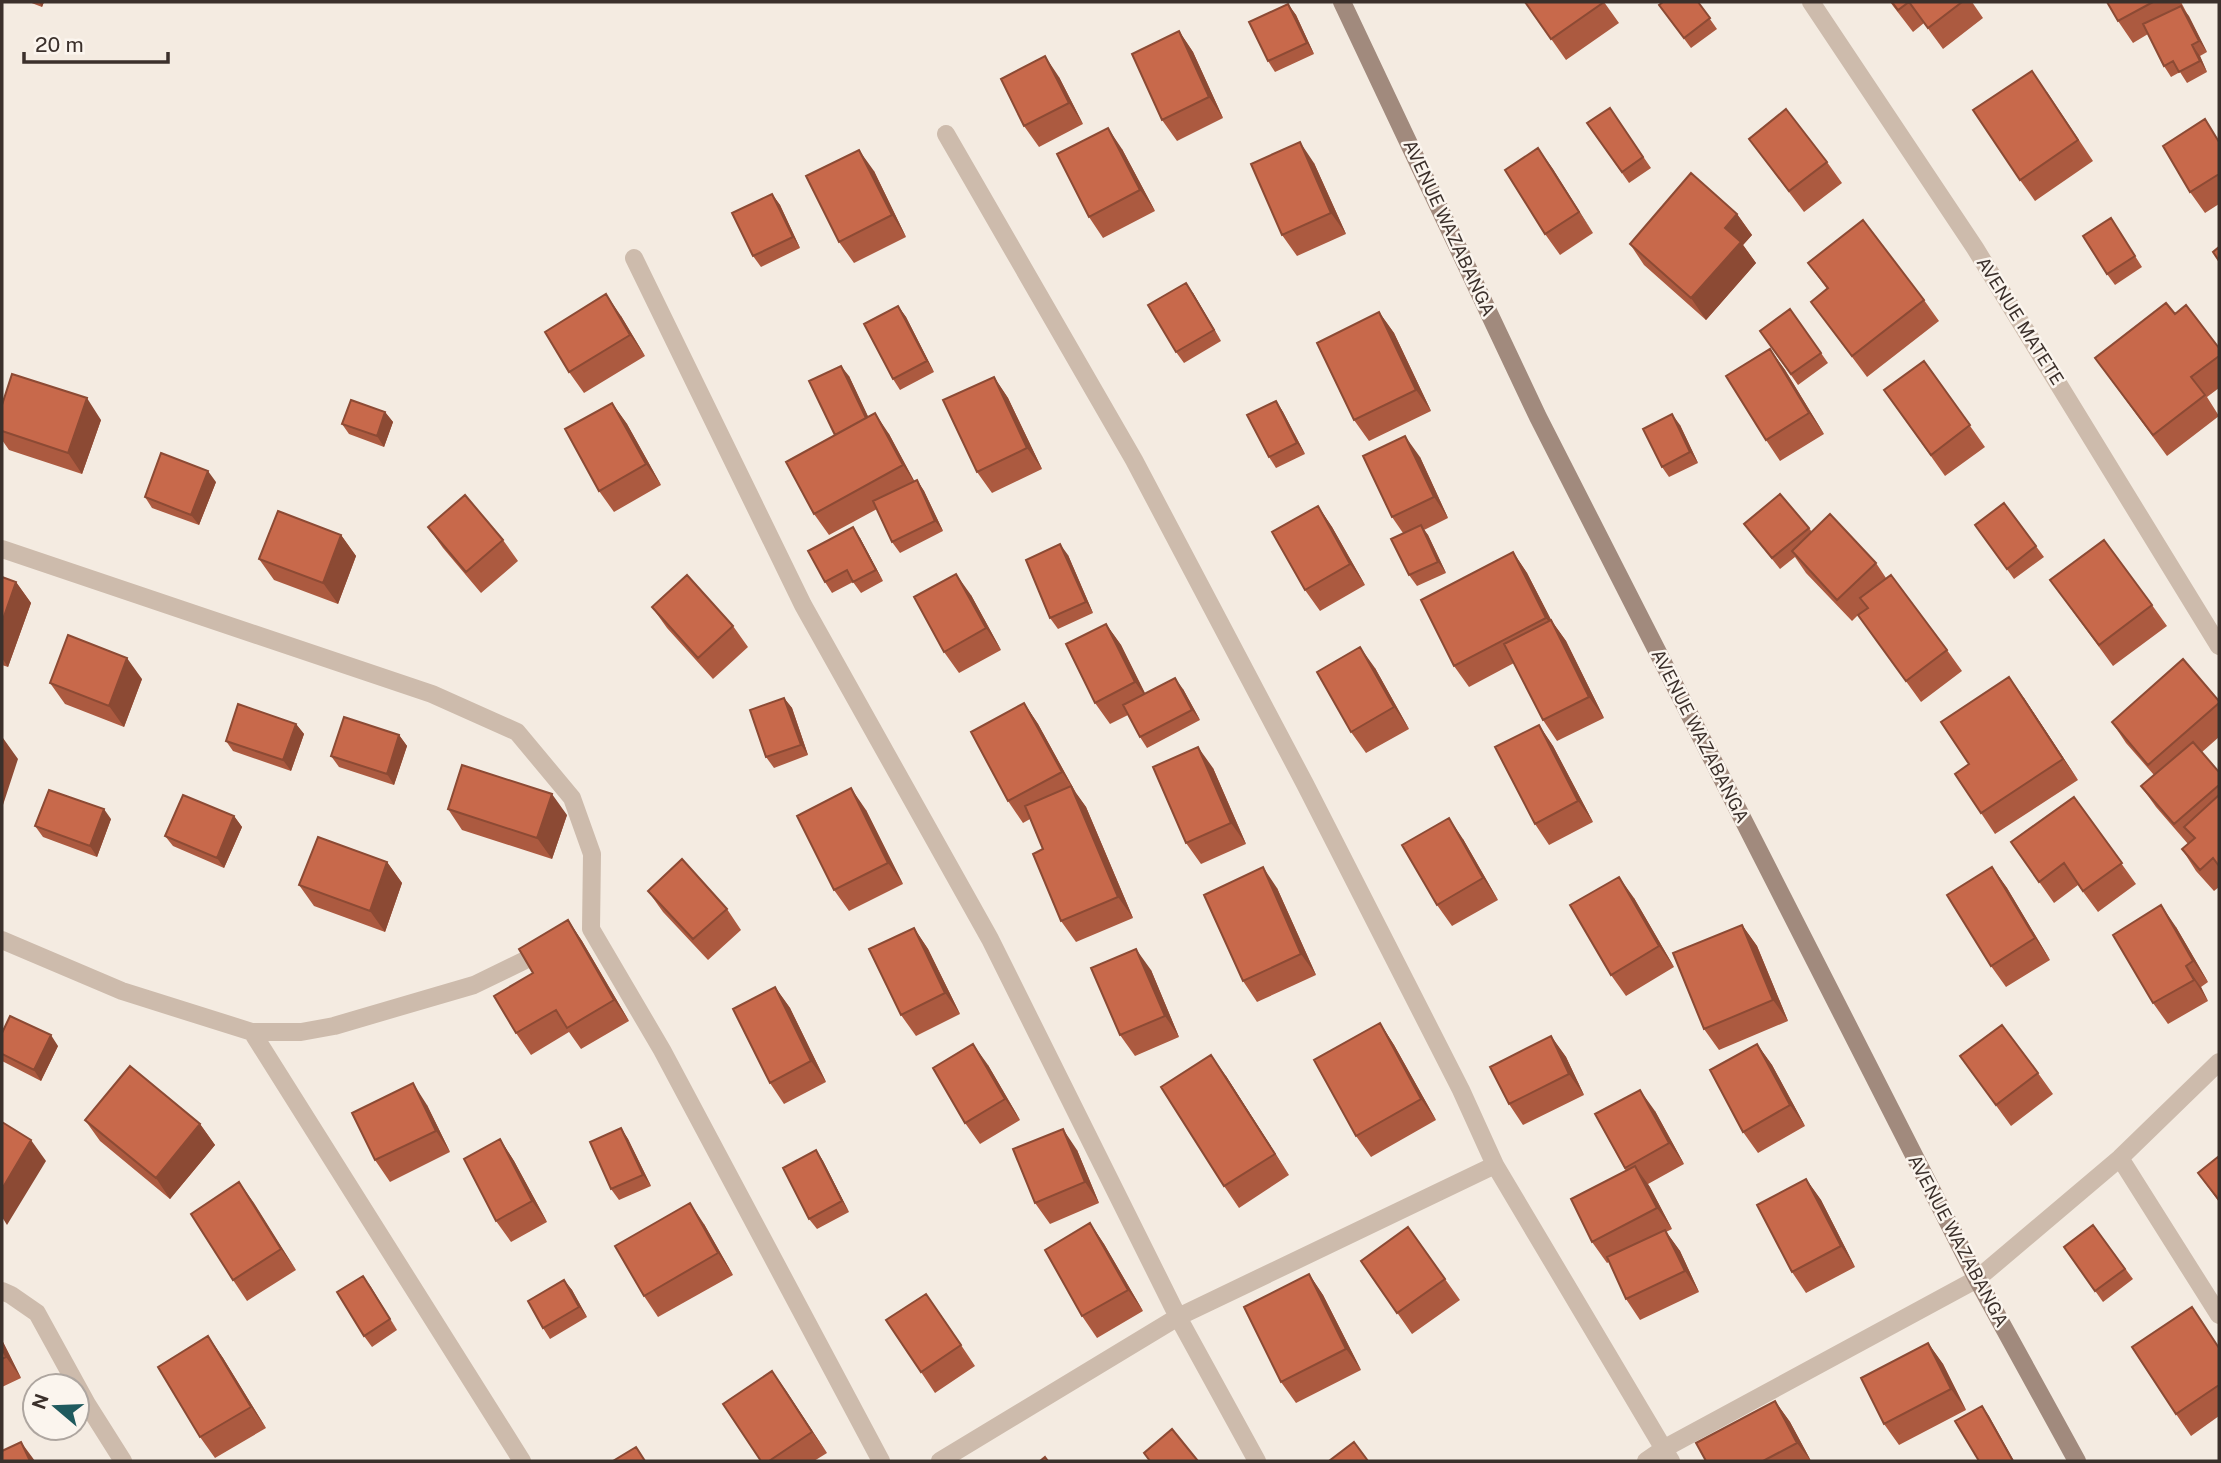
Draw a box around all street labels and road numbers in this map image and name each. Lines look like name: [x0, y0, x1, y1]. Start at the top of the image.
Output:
street label: AVENUE WAZABANGA: [1399, 136, 1500, 319]
street label: AVENUE MATETE: [1973, 253, 2068, 389]
street label: AVENUE WAZABANGA: [1648, 645, 1753, 826]
street label: AVENUE WAZABANGA: [1904, 1151, 2013, 1331]

